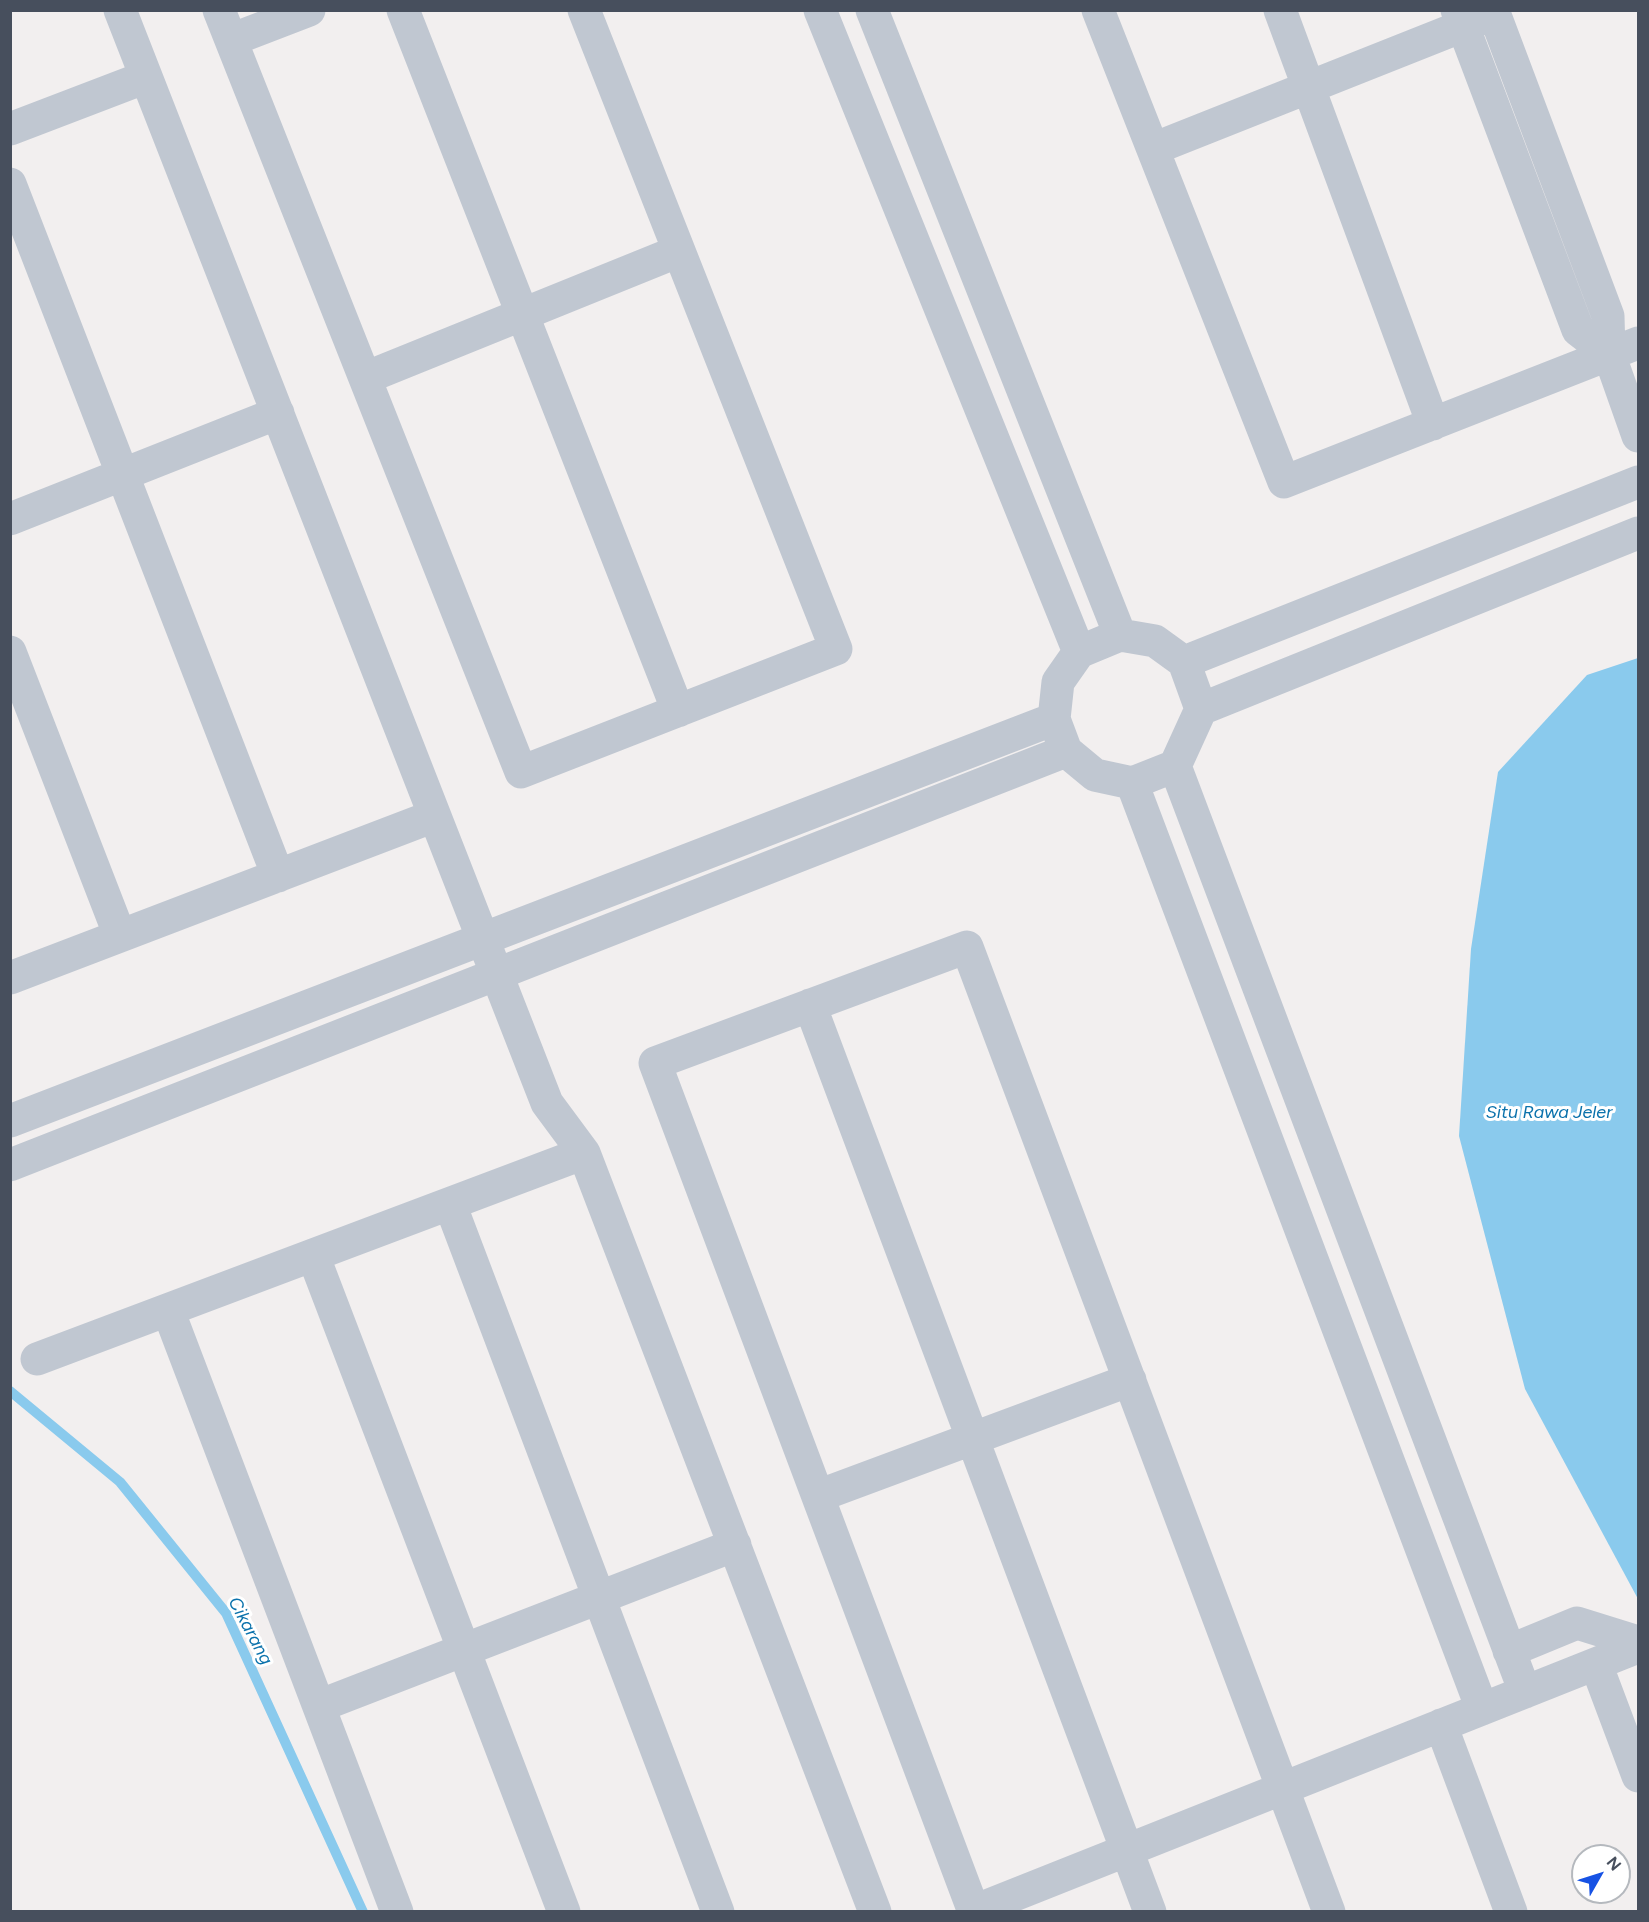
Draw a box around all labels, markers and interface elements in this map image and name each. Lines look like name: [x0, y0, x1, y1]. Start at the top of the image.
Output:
water label: Situ Rawa Jeler: [1486, 1102, 1612, 1124]
water label: Cikarang: [223, 1593, 277, 1669]
north arrow: [1571, 1844, 1631, 1904]
text: N: [1603, 1853, 1625, 1874]

